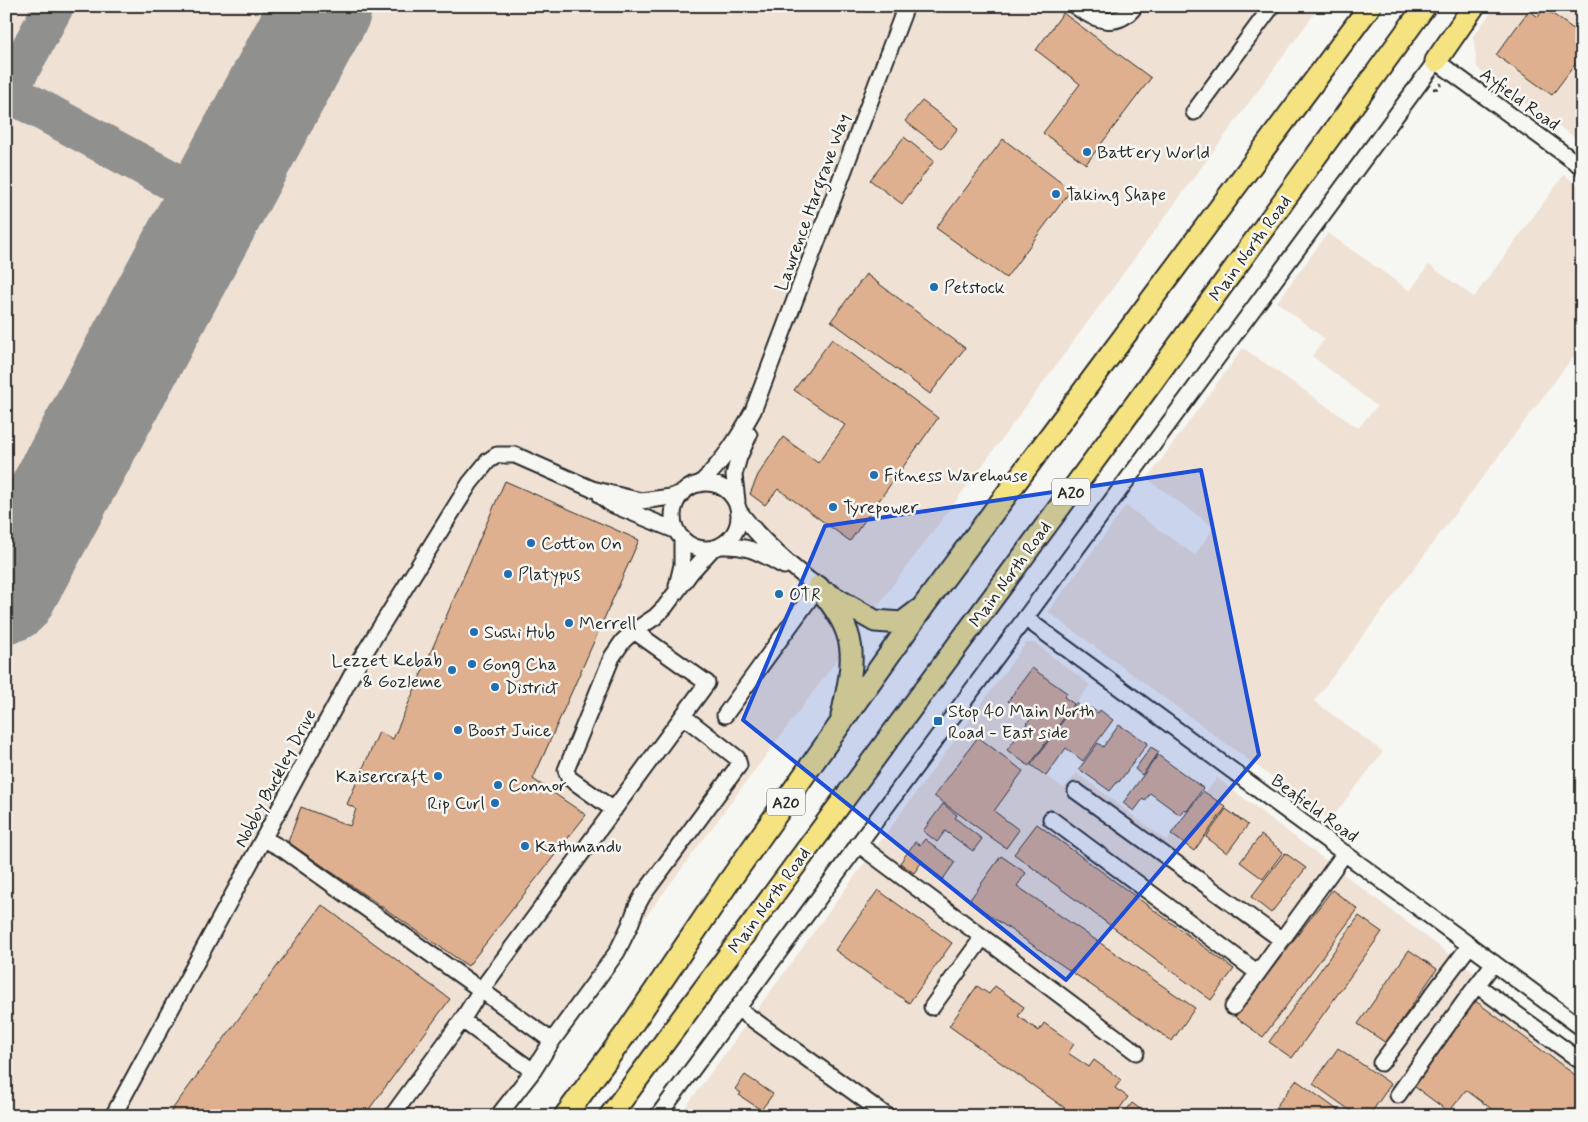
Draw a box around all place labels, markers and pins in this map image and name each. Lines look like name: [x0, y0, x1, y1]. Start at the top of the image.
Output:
place label: Battery World: [1097, 141, 1210, 165]
marker: Battery World: [1081, 146, 1093, 158]
place label: Taking Shape: [1066, 183, 1166, 207]
marker: Taking Shape: [1050, 188, 1062, 200]
place label: Petstock: [944, 276, 1005, 300]
marker: Petstock: [928, 281, 940, 293]
place label: Fitness Warehouse: [884, 464, 1028, 488]
marker: Fitness Warehouse: [868, 469, 880, 481]
place label: Tyrepower: [843, 496, 919, 520]
marker: Tyrepower: [827, 501, 839, 513]
place label: Cotton On: [541, 532, 622, 556]
marker: Cotton On: [525, 537, 537, 549]
place label: Platypus: [518, 563, 580, 587]
marker: Platypus: [502, 568, 514, 580]
place label: OTR: [789, 583, 821, 607]
marker: OTR: [773, 588, 785, 600]
place label: Merrell: [579, 612, 636, 636]
marker: Merrell: [563, 617, 575, 629]
place label: Sushi Hub: [484, 621, 555, 645]
marker: Sushi Hub: [468, 626, 480, 638]
place label: Lezzet Kebab & Gozleme: [331, 649, 442, 694]
place label: Gong Cha: [482, 653, 557, 678]
marker: Gong Cha: [466, 658, 478, 670]
marker: Lezzet Kebab & Gozleme: [446, 664, 458, 676]
place label: District: [505, 676, 559, 700]
marker: District: [489, 681, 501, 693]
place label: Stop 40 Main North Road - East side: [948, 700, 1094, 745]
marker: Stop 40 Main North Road - East side: [932, 715, 944, 727]
place label: Boost Juice: [468, 719, 551, 743]
marker: Boost Juice: [452, 724, 464, 736]
place label: Kaisercraft: [336, 765, 428, 789]
marker: Kaisercraft: [432, 770, 444, 782]
place label: Connor: [508, 774, 567, 798]
marker: Connor: [492, 779, 504, 791]
place label: Rip Curl: [427, 792, 485, 816]
marker: Rip Curl: [489, 797, 501, 809]
place label: Kathmandu: [535, 835, 621, 859]
marker: Kathmandu: [519, 840, 531, 852]

